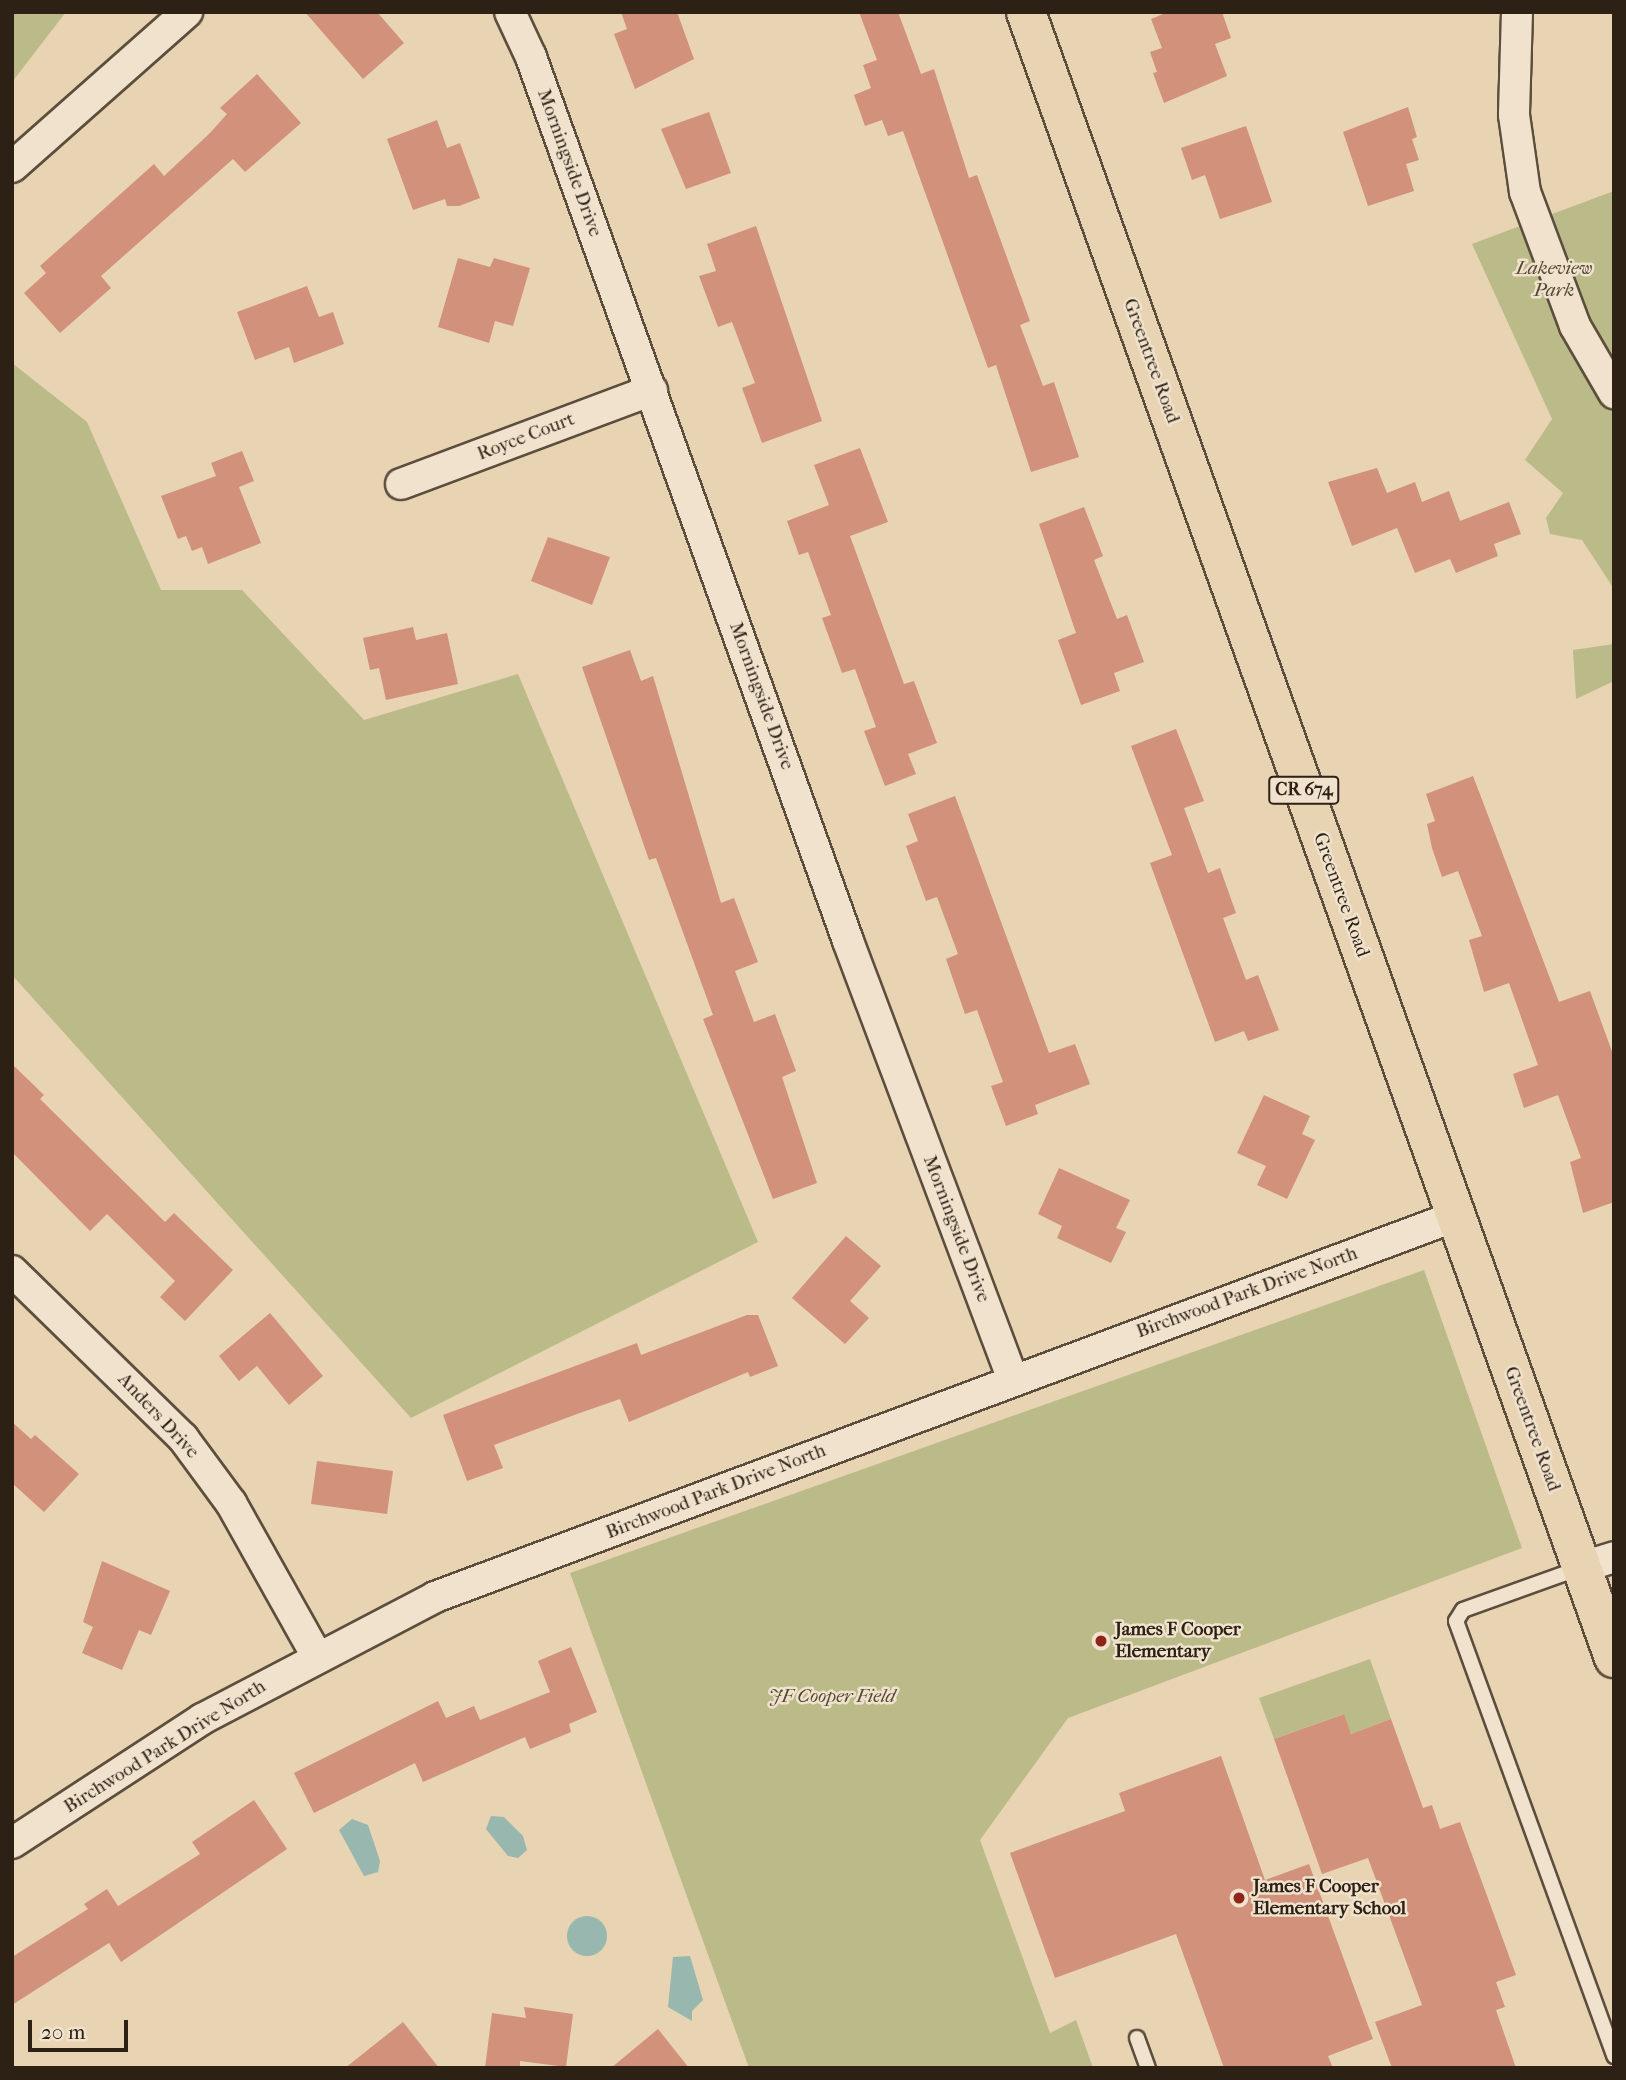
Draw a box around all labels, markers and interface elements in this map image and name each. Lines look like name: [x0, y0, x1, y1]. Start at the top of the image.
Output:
street label: Morningside Drive: [532, 86, 606, 240]
park label: Lakeview Park: [1516, 258, 1592, 302]
street label: Greentree Road: [1118, 296, 1184, 426]
street label: Royce Court: [474, 408, 578, 466]
street label: Morningside Drive: [724, 619, 798, 773]
road number: CR 674: [1267, 776, 1341, 804]
street label: Greentree Road: [1308, 830, 1374, 960]
street label: Morningside Drive: [918, 1152, 994, 1306]
street label: Birchwood Park Drive North: [1133, 1242, 1361, 1344]
street label: Greentree Road: [1499, 1364, 1565, 1494]
street label: Anders Drive: [113, 1369, 203, 1463]
street label: Birchwood Park Drive North: [603, 1440, 829, 1544]
place label: James F Cooper Elementary: [1115, 1619, 1241, 1663]
marker: James F Cooper Elementary: [1093, 1633, 1109, 1649]
street label: Birchwood Park Drive North: [60, 1675, 270, 1819]
park label: JF Cooper Field: [769, 1686, 895, 1708]
place label: James F Cooper Elementary School: [1253, 1876, 1406, 1920]
marker: James F Cooper Elementary School: [1231, 1890, 1247, 1906]
scale bar: [32, 2007, 131, 2050]
text: 20 m: [41, 2020, 85, 2044]

